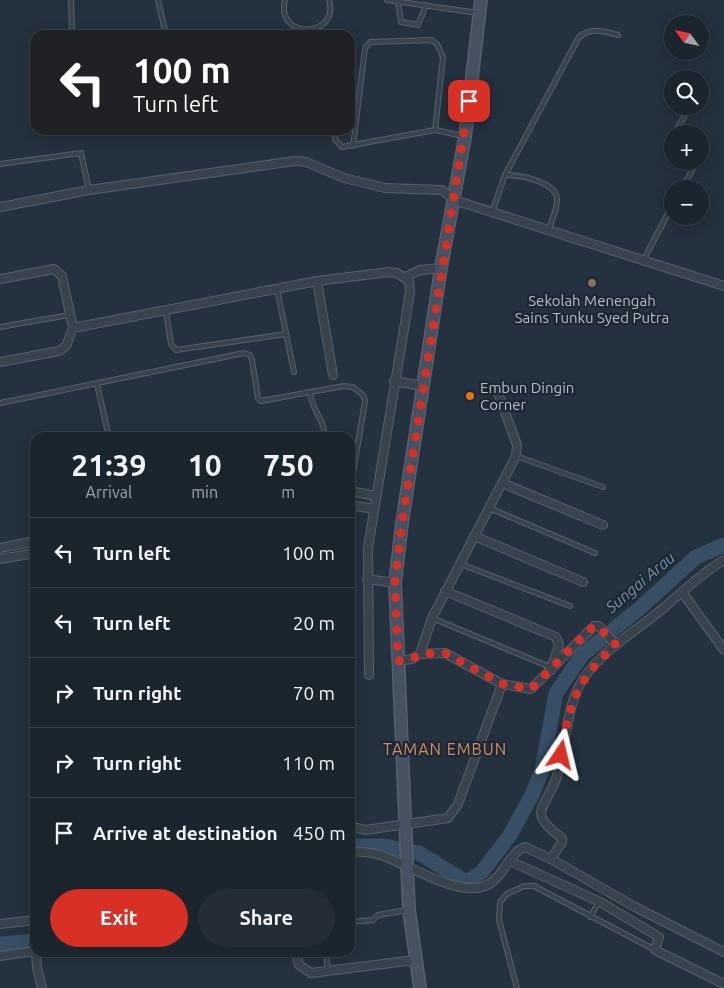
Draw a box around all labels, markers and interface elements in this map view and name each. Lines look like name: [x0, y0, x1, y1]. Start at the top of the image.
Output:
north arrow: [664, 15, 709, 60]
map controls: [664, 15, 709, 225]
icon: left: [50, 50, 115, 115]
text: 100 m: [133, 50, 231, 90]
button: search: [664, 70, 709, 115]
pin: [448, 80, 490, 122]
icon: arrive: [455, 87, 483, 115]
text: Turn left: [133, 91, 218, 116]
button: +: [664, 125, 709, 170]
button: −: [664, 180, 709, 225]
marker: Sekolah Menengah Sains Tunku Syed Putra: [586, 277, 598, 289]
place label: Sekolah Menengah Sains Tunku Syed Putra: [515, 292, 669, 326]
place label: Embun Dingin Corner: [480, 379, 574, 413]
marker: Embun Dingin Corner: [464, 390, 476, 402]
text: 21:39: [71, 448, 146, 482]
text: 10: [188, 448, 222, 482]
text: 750: [263, 448, 314, 482]
text: Arrival: [86, 483, 132, 501]
text: min: [191, 483, 218, 501]
text: m: [281, 483, 295, 501]
icon: left: [50, 539, 78, 567]
text: Turn left: [93, 542, 171, 564]
text: 100 m: [282, 542, 335, 564]
water label: Sungai Arau: [601, 548, 678, 617]
icon: left: [50, 609, 78, 637]
text: Turn left: [93, 612, 171, 634]
text: 20 m: [293, 612, 335, 634]
icon: right: [50, 679, 78, 707]
text: Turn right: [93, 682, 181, 704]
text: 70 m: [293, 682, 335, 704]
position arrow: [534, 728, 586, 780]
district label: TAMAN EMBUN: [383, 740, 507, 758]
icon: right: [50, 749, 78, 777]
text: Turn right: [93, 752, 181, 774]
text: 110 m: [282, 752, 335, 774]
icon: arrive: [50, 819, 78, 847]
text: Arrive at destination: [93, 822, 278, 844]
text: 450 m: [293, 822, 346, 844]
button: Exit: [50, 889, 188, 947]
button: Share: [198, 889, 335, 947]

